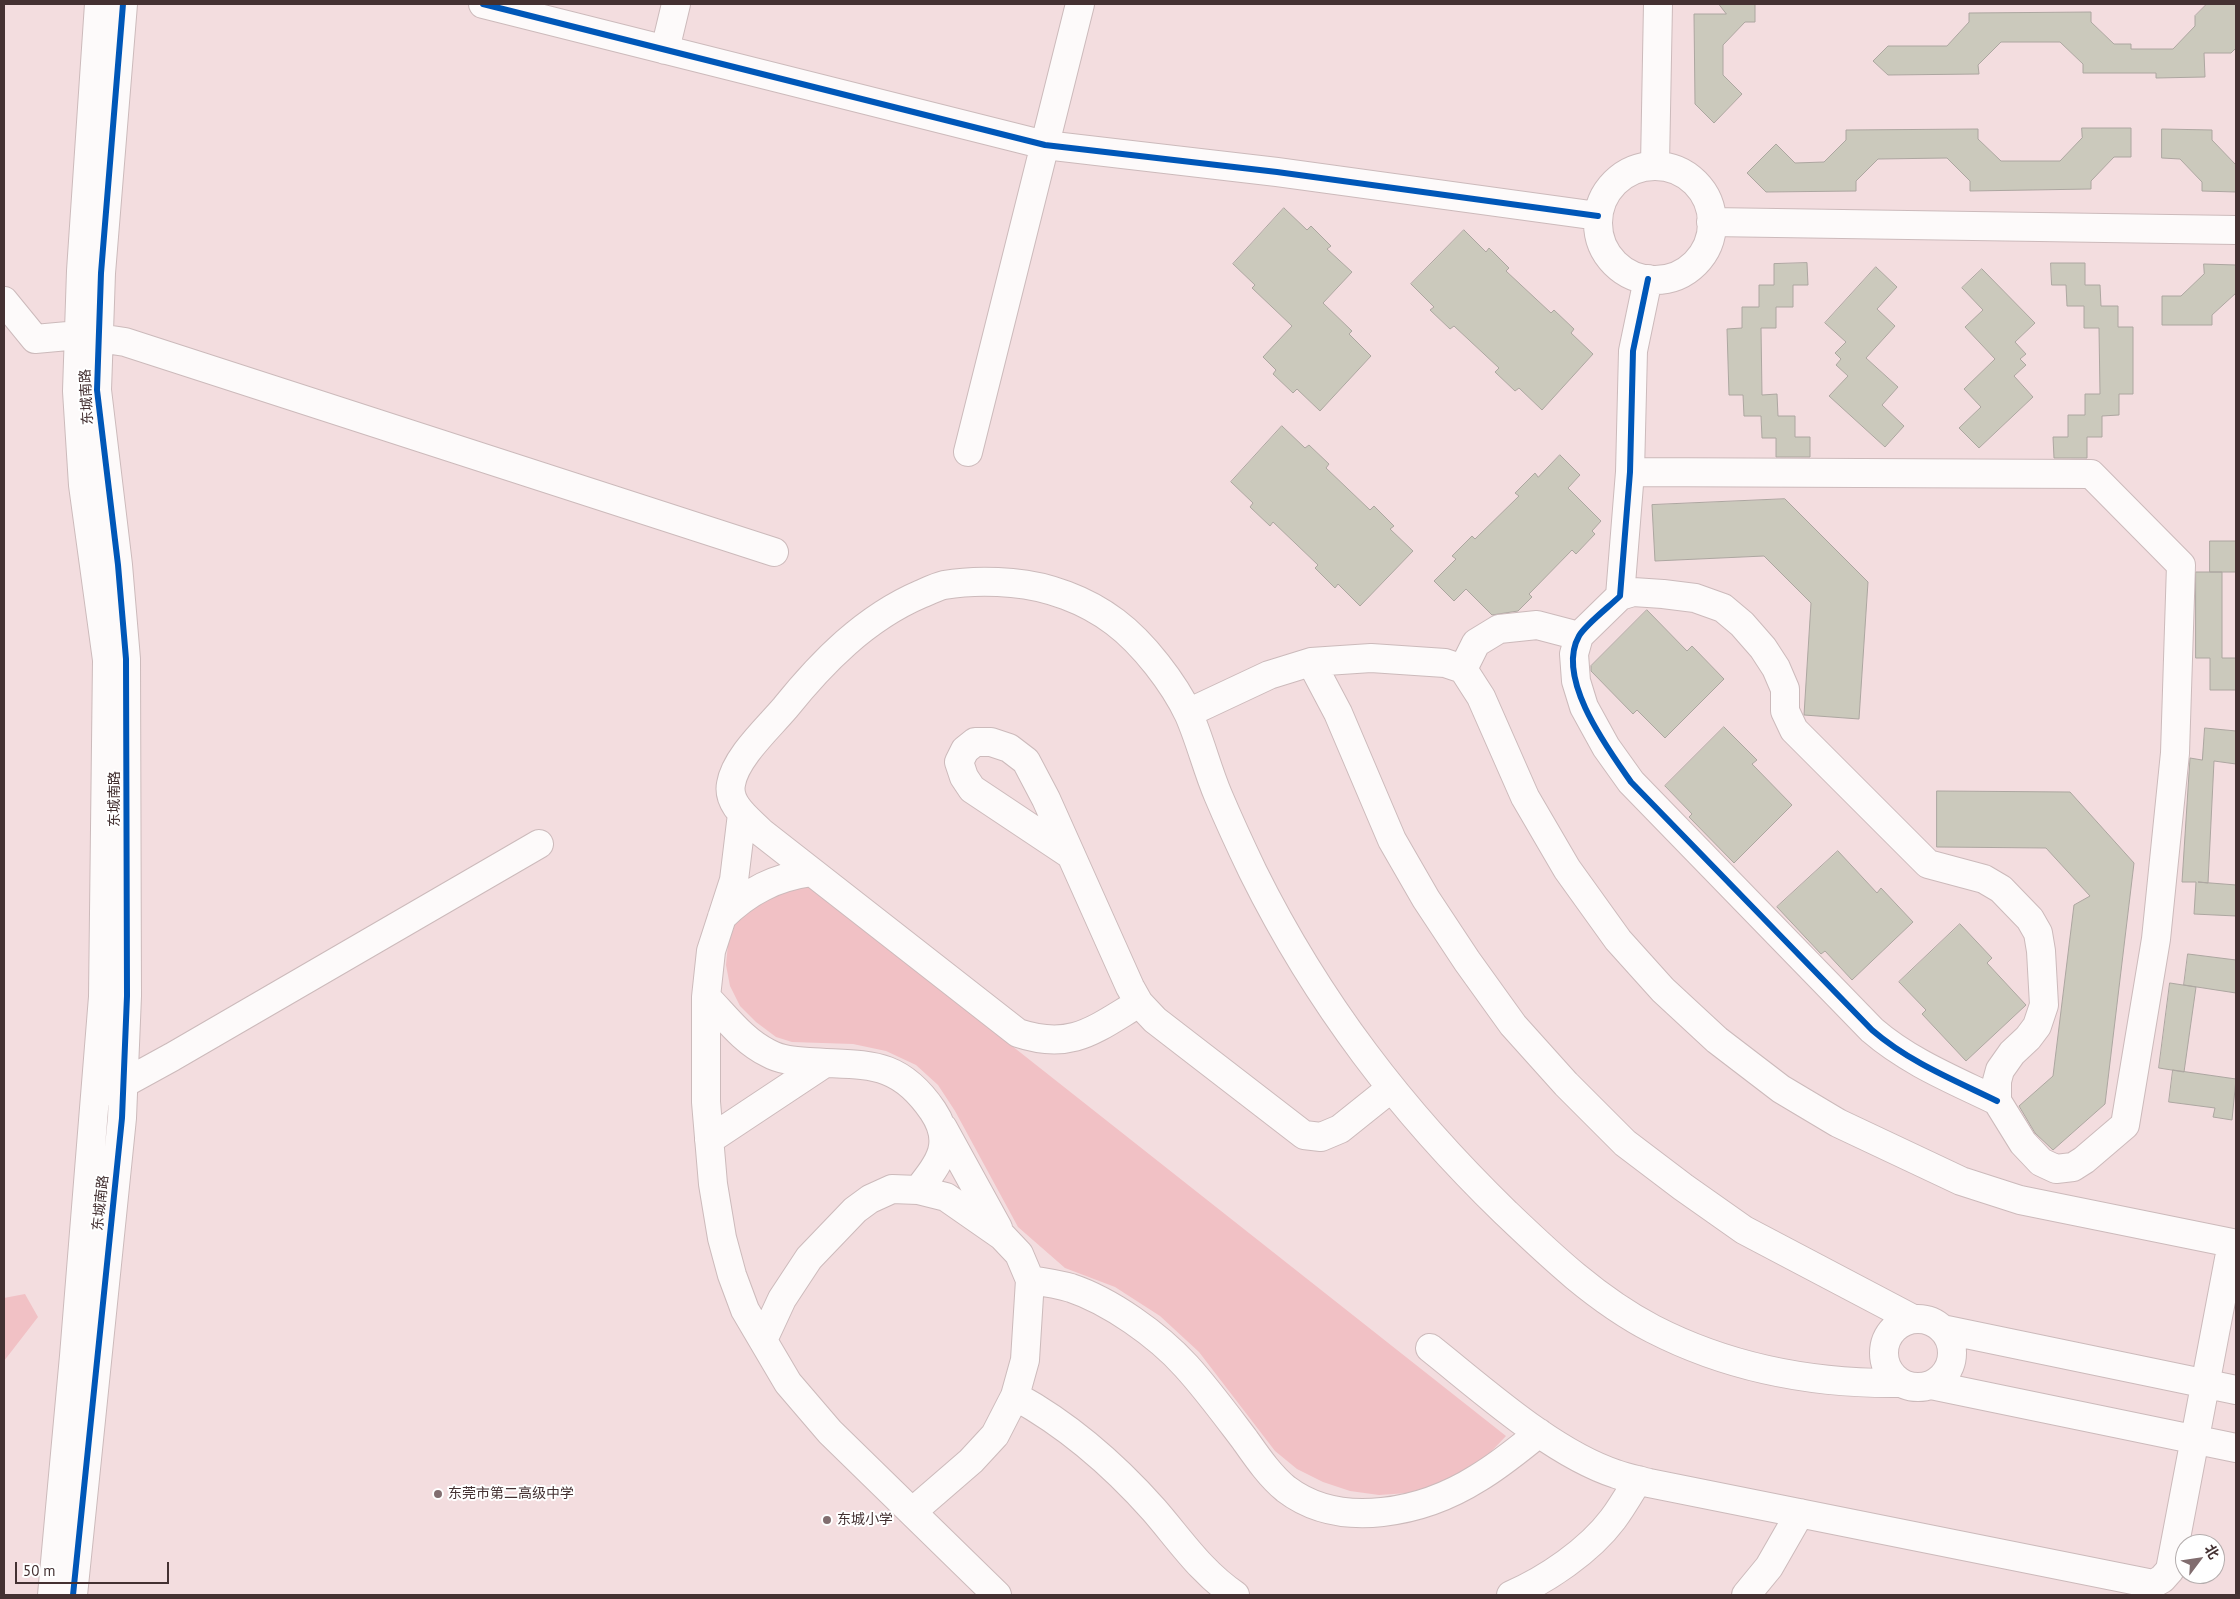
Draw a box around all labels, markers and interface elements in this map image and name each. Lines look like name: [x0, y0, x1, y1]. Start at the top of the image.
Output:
street label: 东城南路: [77, 369, 97, 425]
street label: 东城南路: [107, 771, 123, 827]
street label: 东城南路: [90, 1174, 112, 1232]
place label: 东莞市第二高级中学: [448, 1486, 574, 1502]
marker: 东莞市第二高级中学: [432, 1488, 444, 1500]
place label: 东城小学: [837, 1512, 893, 1528]
marker: 东城小学: [821, 1514, 833, 1526]
north arrow: [2175, 1534, 2225, 1584]
text: 北: [2201, 1541, 2223, 1562]
scale bar: [18, 1552, 171, 1584]
text: 50 m: [23, 1561, 56, 1580]

